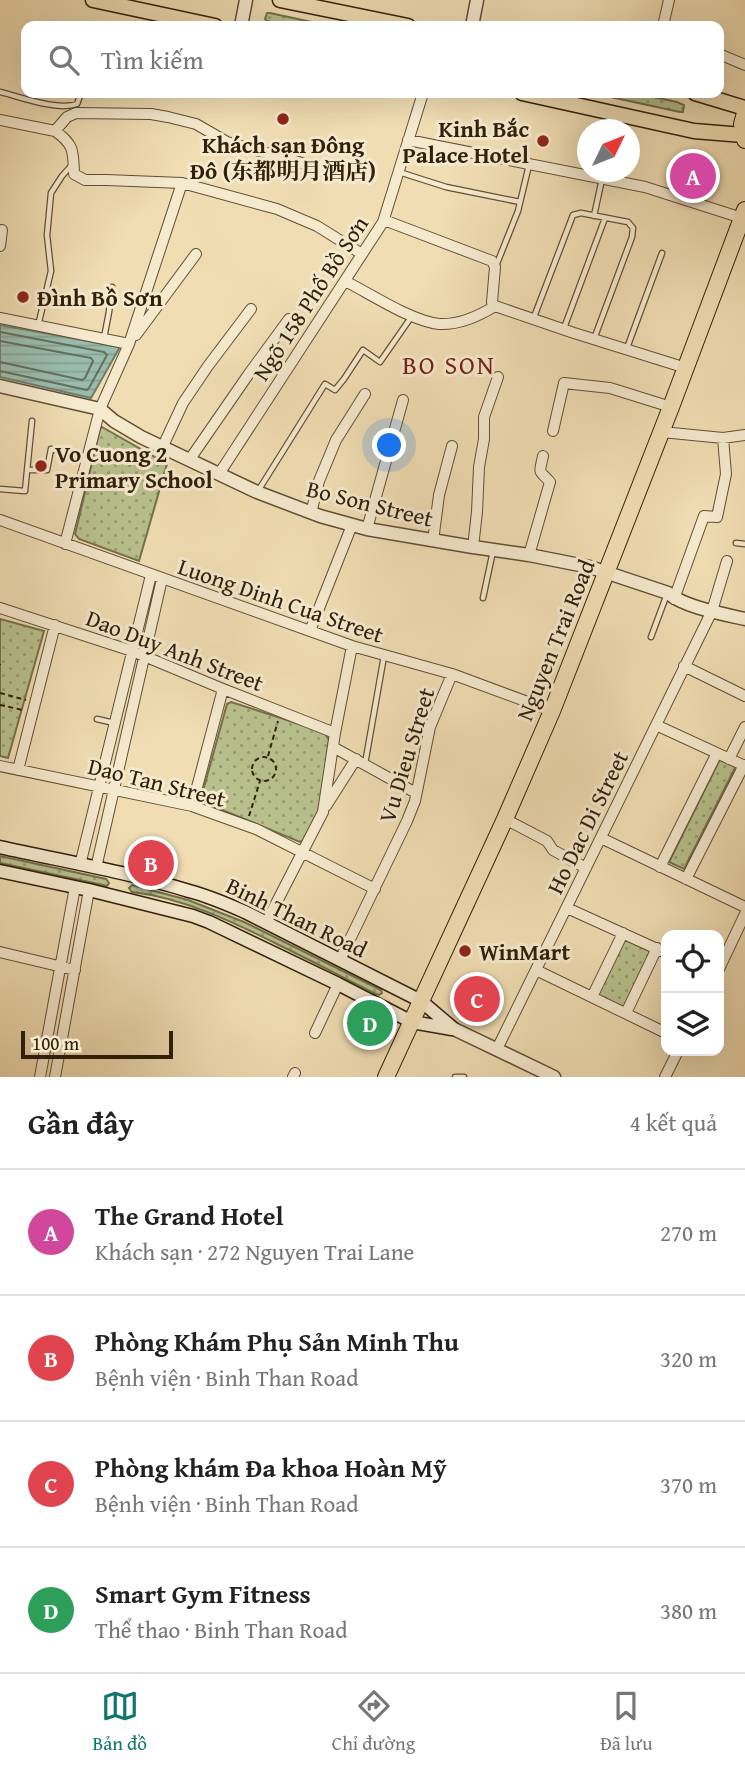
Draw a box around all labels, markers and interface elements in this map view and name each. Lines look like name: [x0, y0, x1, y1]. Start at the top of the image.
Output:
search box: [21, 21, 724, 98]
text: Tìm kiếm: [101, 40, 204, 79]
icon: search: [45, 41, 83, 79]
marker: Khách sạn Đông Đô (东都明月酒店): [275, 111, 291, 127]
place label: Kinh Bắc Palace Hotel: [403, 112, 529, 171]
north arrow: [577, 119, 640, 182]
place label: Khách sạn Đông Đô (东都明月酒店): [190, 128, 376, 187]
marker: Kinh Bắc Palace Hotel: [535, 133, 551, 149]
pin: A: [670, 150, 716, 202]
street label: Ngõ 158 Phố Bồ Sơn: [244, 209, 376, 387]
place label: Đình Bồ Sơn: [37, 281, 163, 314]
marker: Đình Bồ Sơn: [15, 289, 31, 305]
district label: BO SON: [402, 345, 496, 384]
your location: [372, 428, 406, 462]
place label: Vo Cuong 2 Primary School: [55, 437, 213, 496]
marker: Vo Cuong 2 Primary School: [33, 458, 49, 474]
street label: Bo Son Street: [303, 471, 437, 535]
street label: Luong Dinh Cua Street: [174, 549, 388, 651]
street label: Nguyen Trai Road: [508, 554, 603, 726]
street label: Dao Duy Anh Street: [82, 601, 268, 699]
street label: Vu Dieu Street: [370, 683, 442, 827]
street label: Ho Dac Di Street: [538, 745, 636, 899]
street label: Dao Tan Street: [85, 749, 229, 815]
pin: B: [128, 837, 174, 889]
street label: Binh Than Road: [221, 869, 374, 966]
map controls: [661, 930, 724, 1056]
button: locate: [661, 930, 724, 993]
place label: WinMart: [479, 935, 570, 968]
marker: WinMart: [457, 943, 473, 959]
pin: C: [454, 973, 500, 1025]
button: layers: [661, 993, 724, 1056]
pin: D: [347, 997, 393, 1049]
scale bar: [21, 1028, 173, 1060]
text: 100 m: [32, 1029, 79, 1057]
text: Gần đây: [28, 1101, 134, 1145]
text: 4 kết quả: [630, 1106, 717, 1139]
text: The Grand Hotel: [95, 1196, 284, 1235]
text: A: [44, 1216, 58, 1249]
text: 270 m: [660, 1216, 717, 1249]
text: Khách sạn · 272 Nguyen Trai Lane: [95, 1235, 414, 1268]
text: Phòng Khám Phụ Sản Minh Thu: [95, 1322, 459, 1361]
text: B: [44, 1342, 58, 1375]
text: 320 m: [660, 1342, 717, 1375]
text: Bệnh viện · Binh Than Road: [95, 1361, 358, 1394]
text: Phòng khám Đa khoa Hoàn Mỹ: [95, 1448, 447, 1487]
text: C: [44, 1468, 58, 1501]
text: 370 m: [660, 1468, 717, 1501]
text: Bệnh viện · Binh Than Road: [95, 1487, 358, 1520]
text: Smart Gym Fitness: [95, 1574, 311, 1613]
text: D: [44, 1594, 58, 1627]
text: 380 m: [660, 1594, 717, 1627]
text: Thể thao · Binh Than Road: [95, 1613, 347, 1646]
tab: Bản đồ: [92, 1687, 147, 1757]
tab: Chỉ đường: [332, 1687, 415, 1757]
tab: Đã lưu: [600, 1687, 653, 1757]

